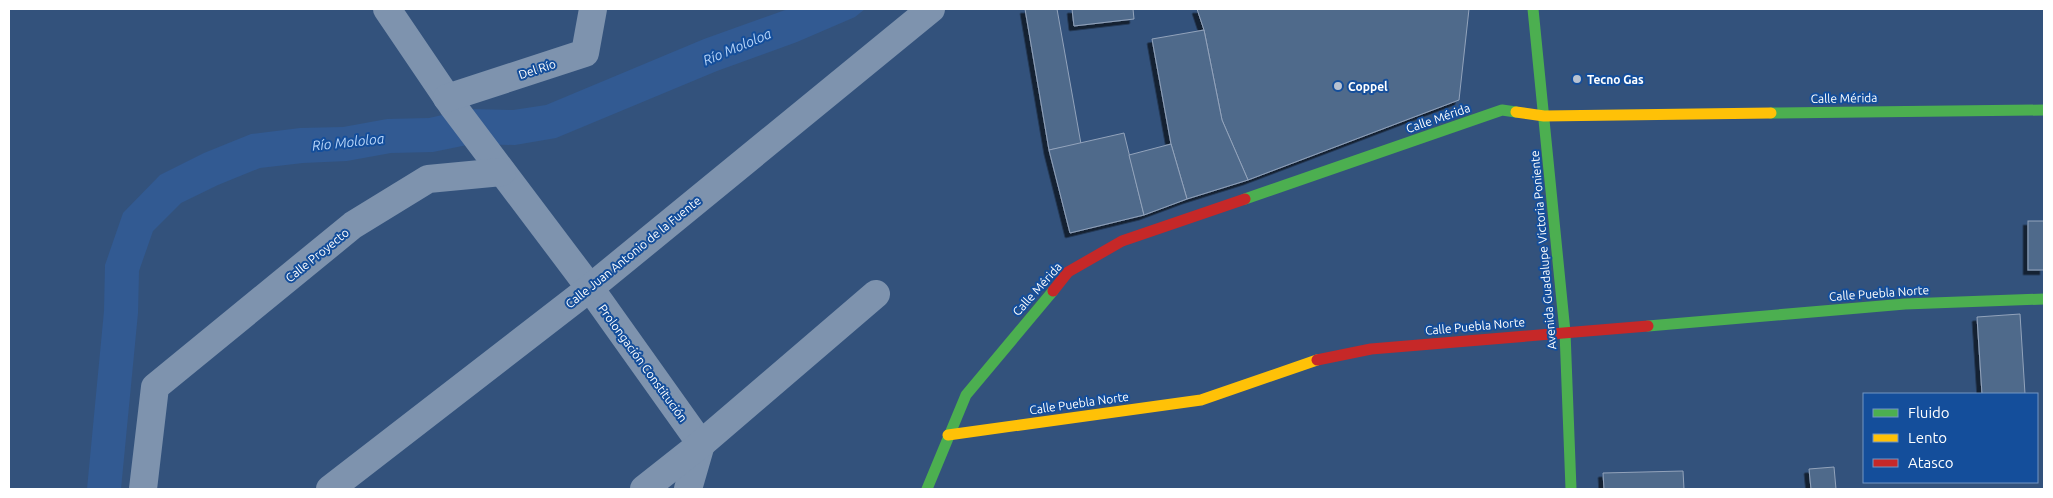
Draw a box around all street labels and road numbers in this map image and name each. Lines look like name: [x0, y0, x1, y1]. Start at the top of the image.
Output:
street label: Del Río: [517, 57, 557, 81]
street label: Calle Mérida: [1810, 91, 1878, 105]
street label: Calle Mérida: [1404, 101, 1472, 135]
street label: Avenida Guadalupe Victoria Poniente: [1528, 150, 1558, 350]
street label: Calle Juan Antonio de la Fuente: [563, 193, 703, 311]
street label: Calle Proyecto: [283, 226, 351, 284]
street label: Calle Mérida: [1010, 260, 1064, 318]
street label: Calle Puebla Norte: [1828, 283, 1930, 303]
street label: Prolongación Constitución: [596, 302, 690, 424]
street label: Calle Puebla Norte: [1424, 315, 1526, 337]
street label: Calle Puebla Norte: [1028, 390, 1130, 416]

